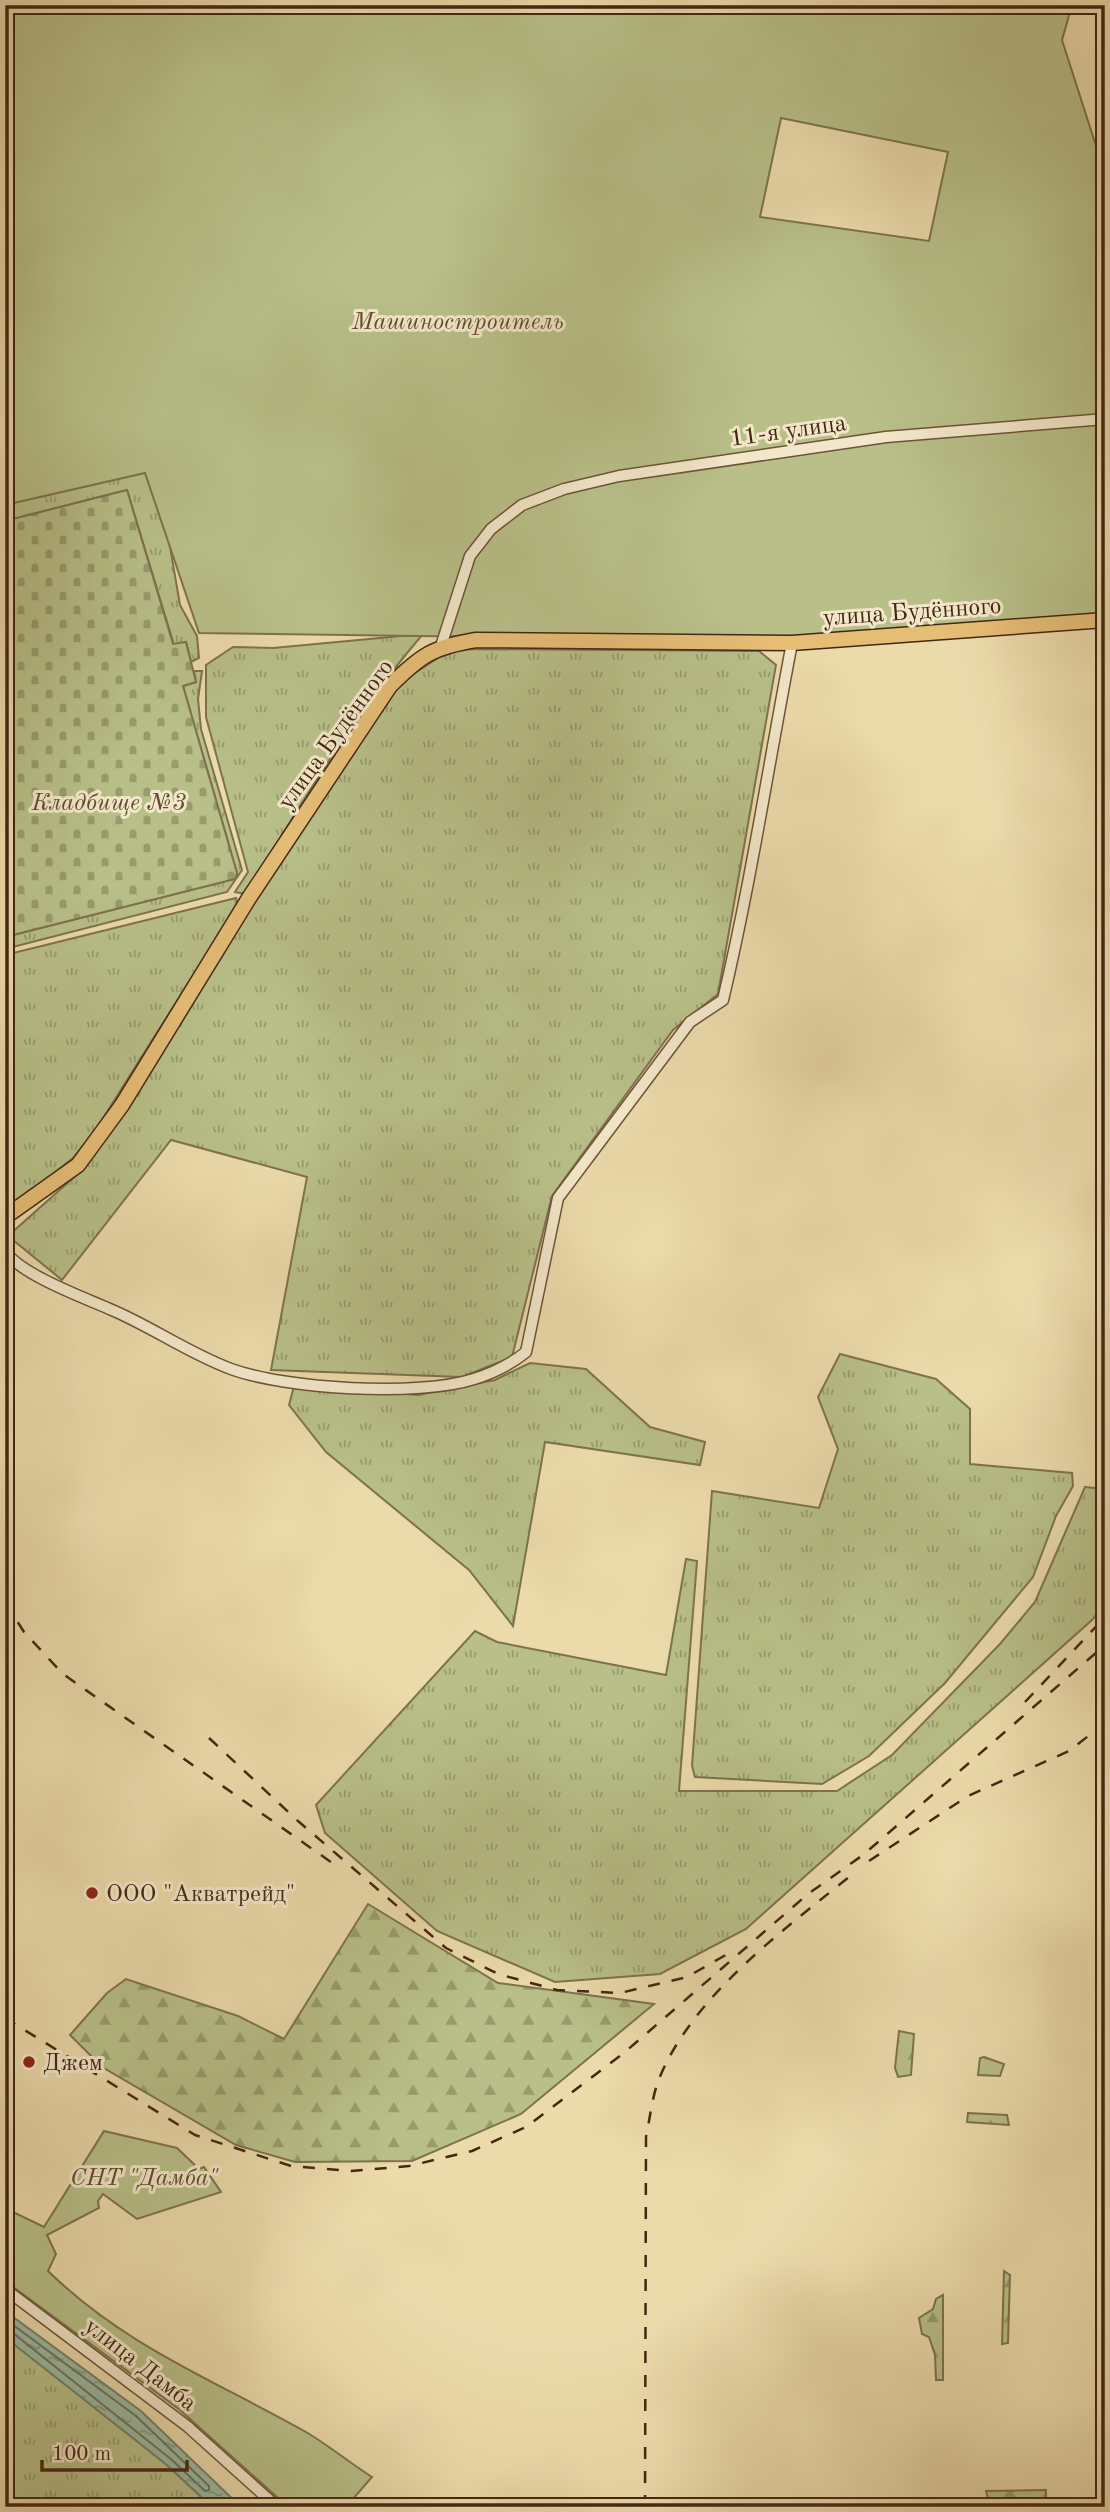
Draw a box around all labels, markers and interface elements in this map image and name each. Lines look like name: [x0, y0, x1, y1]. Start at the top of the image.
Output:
park label: Машиностроитель: [351, 311, 564, 335]
street label: 11-я улица: [729, 412, 848, 452]
street label: улица Будённого: [822, 595, 1002, 631]
street label: улица Будённого: [274, 656, 399, 815]
park label: Кладбище №3: [31, 792, 186, 816]
place label: ООО "Акватрейд": [106, 1883, 295, 1907]
marker: ООО "Акватрейд": [84, 1885, 100, 1901]
place label: Джем: [43, 2052, 103, 2076]
marker: Джем: [21, 2054, 37, 2070]
park label: СНТ "Дамба": [70, 2167, 220, 2191]
street label: улица Дамба: [79, 2314, 201, 2417]
scale bar: [42, 2428, 187, 2472]
text: 100 m: [52, 2444, 111, 2465]

